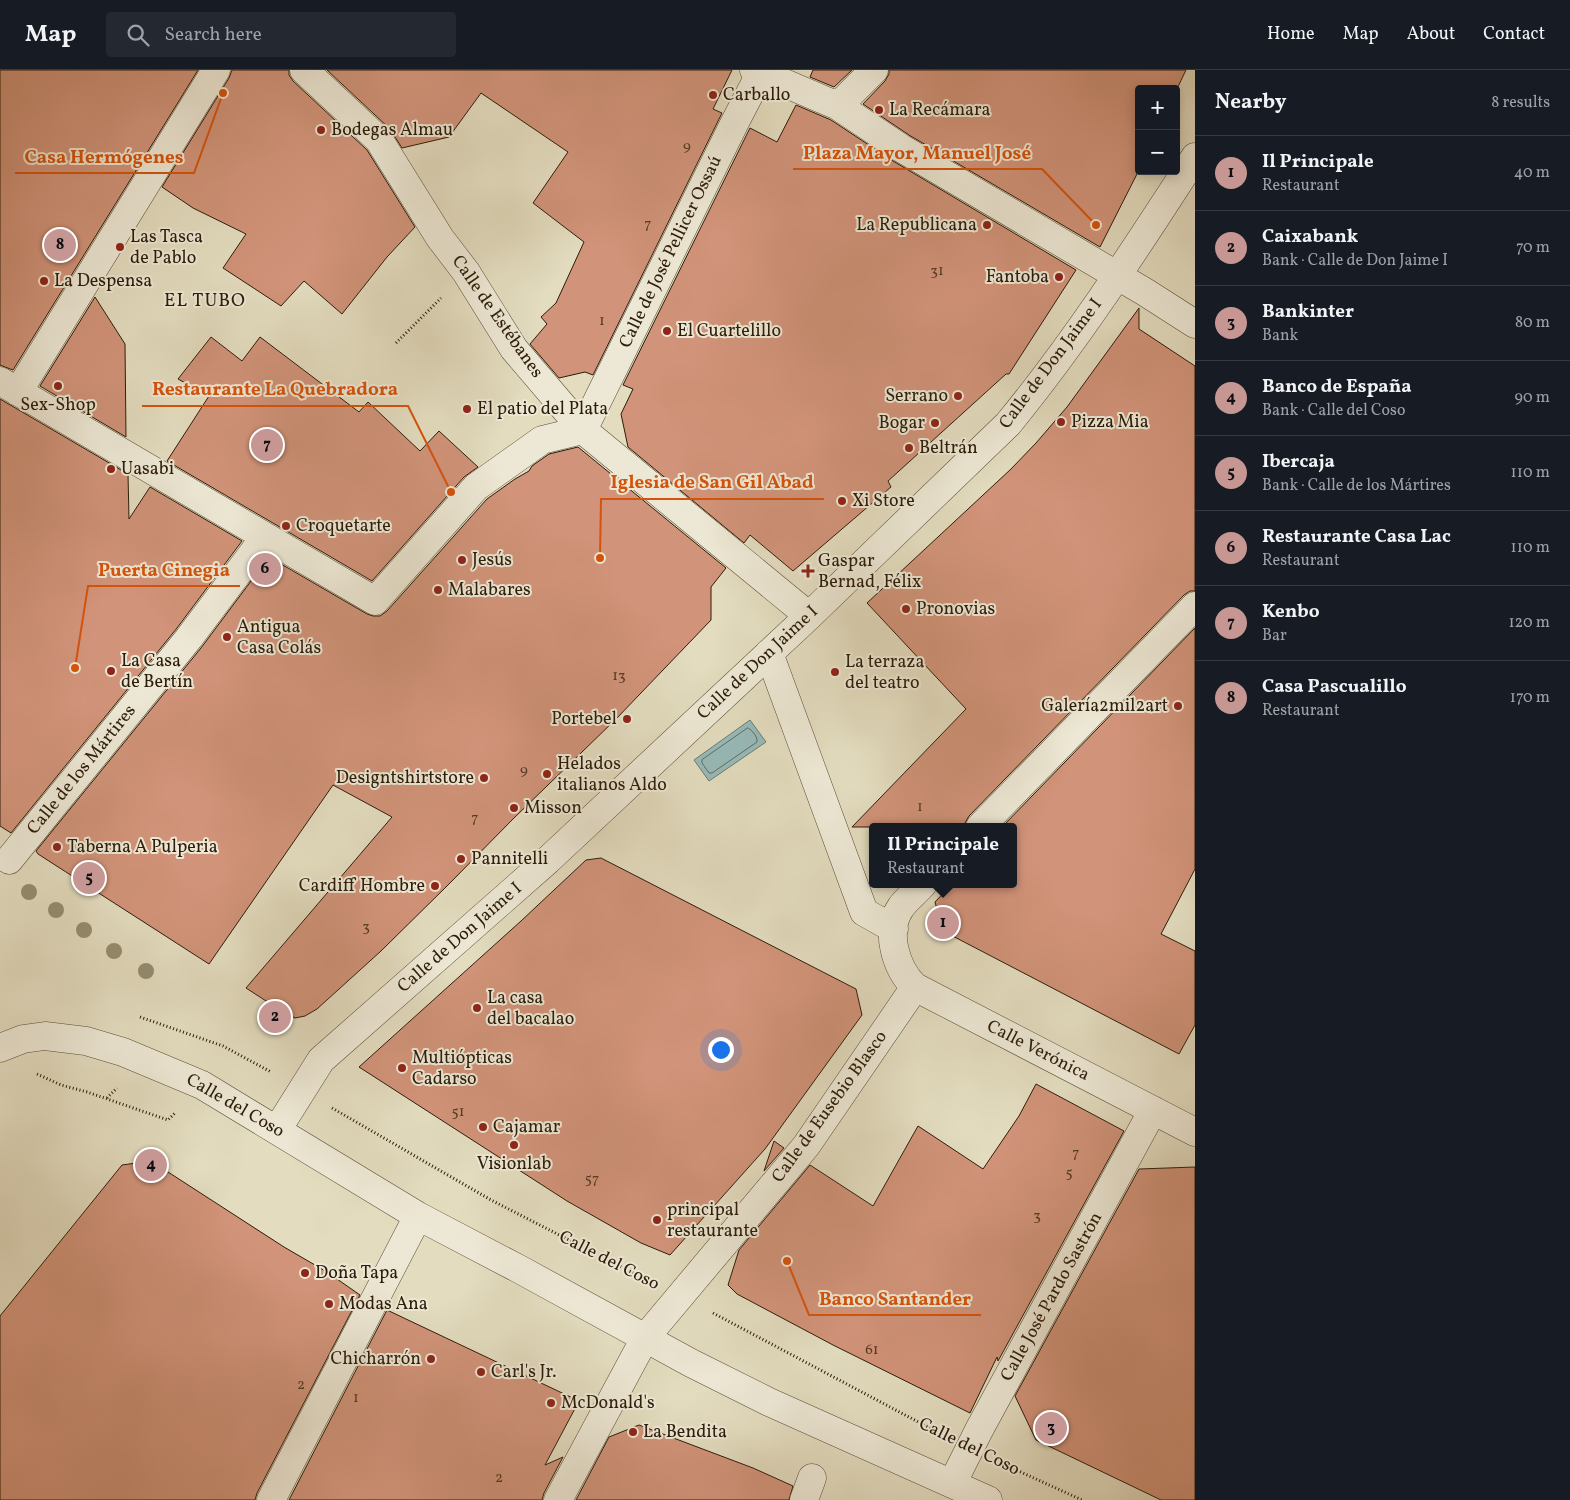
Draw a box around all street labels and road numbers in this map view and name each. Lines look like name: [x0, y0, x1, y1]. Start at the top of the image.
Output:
street label: Calle de José Pellicer Ossaú: [613, 151, 729, 353]
street label: Calle de Estébanes: [445, 250, 549, 384]
street label: Calle de Don Jaime I: [994, 294, 1108, 434]
street label: Calle de Don Jaime I: [692, 600, 824, 726]
street label: Calle de los Mártires: [22, 700, 142, 840]
street label: Calle de Don Jaime I: [392, 877, 528, 999]
street label: Calle Verónica: [982, 1014, 1094, 1088]
street label: Calle de Eusebio Blasco: [766, 1026, 894, 1188]
street label: Calle del Coso: [181, 1068, 289, 1144]
street label: Calle José Pardo Sastrón: [995, 1208, 1109, 1386]
street label: Calle del Coso: [554, 1225, 664, 1297]
street label: Calle del Coso: [914, 1412, 1024, 1482]

